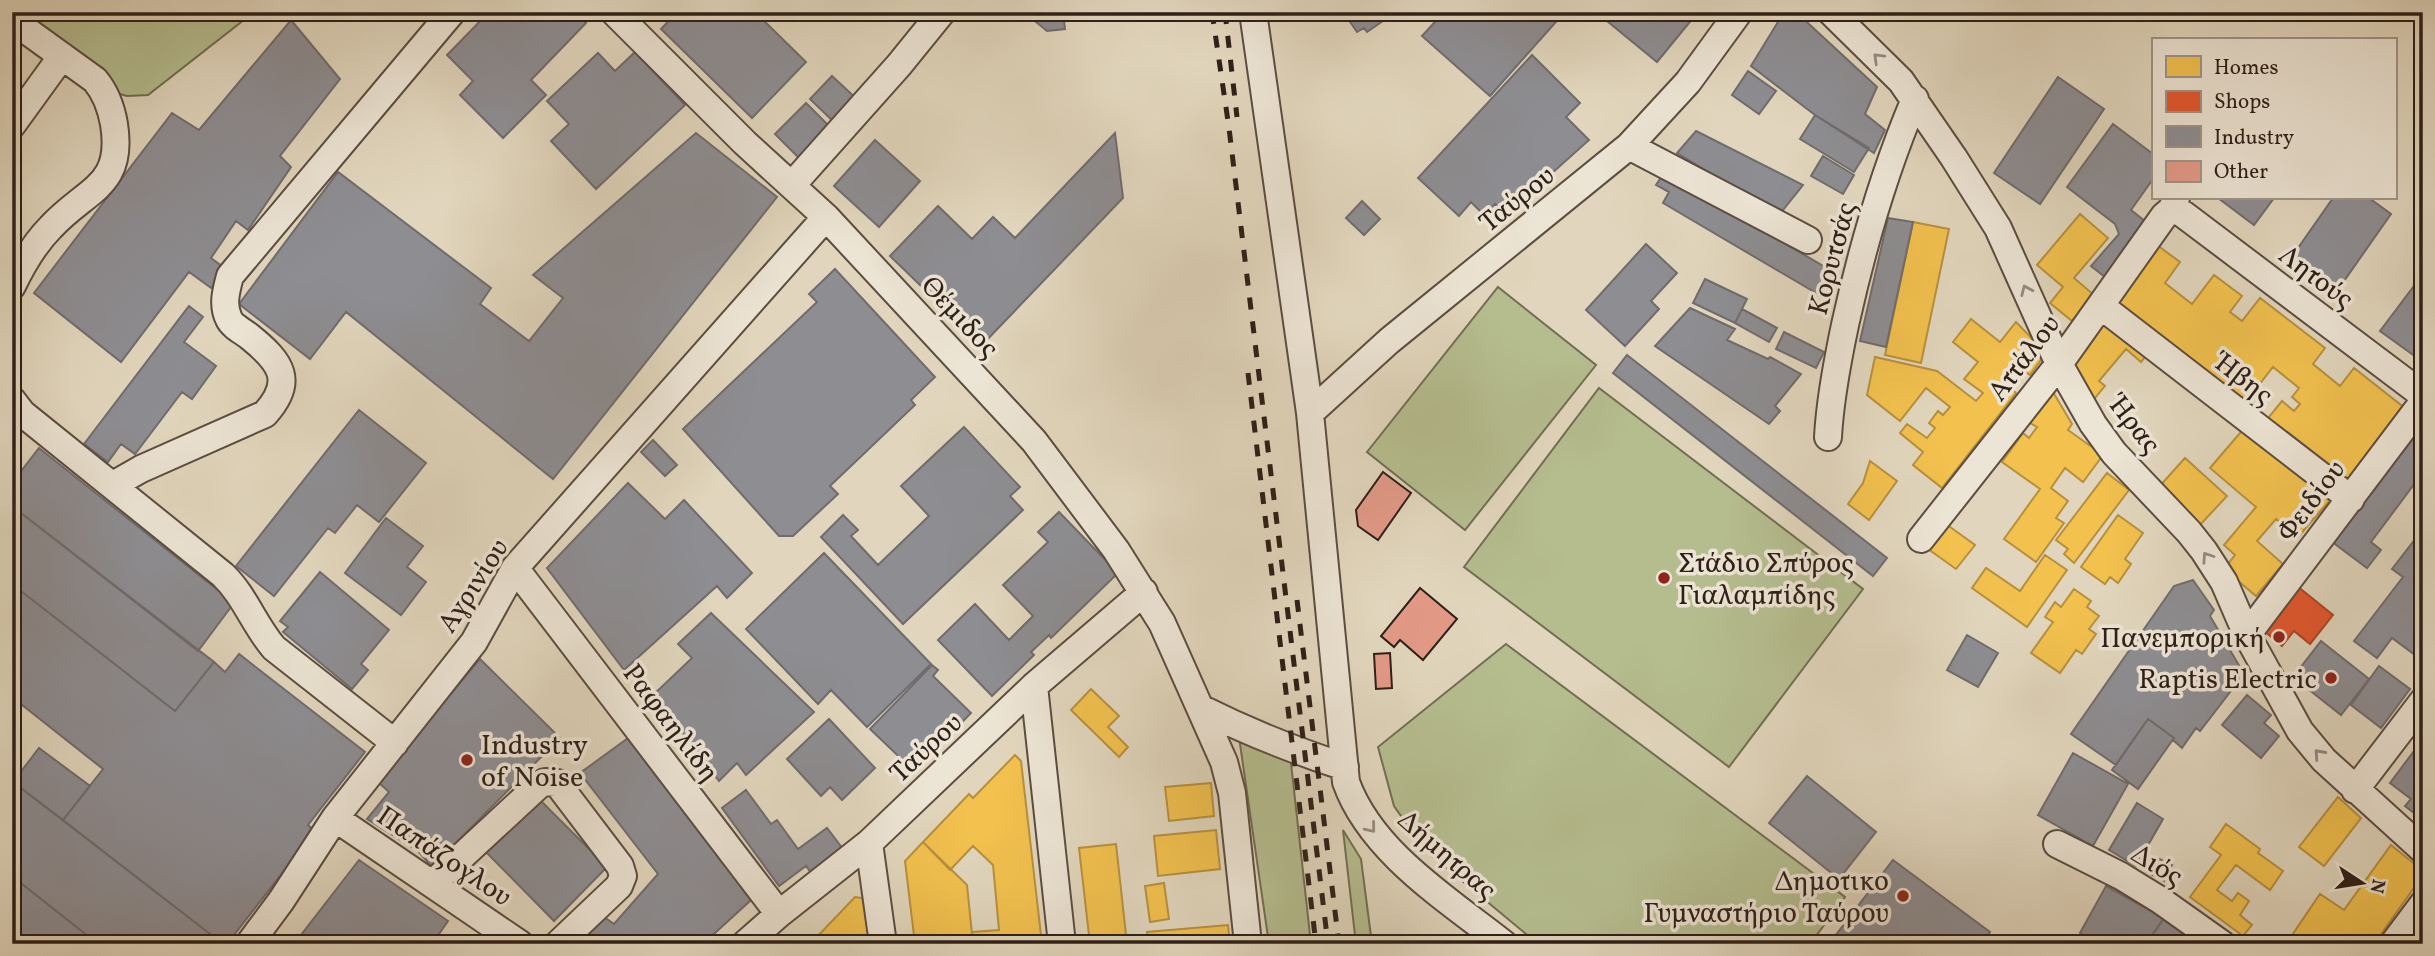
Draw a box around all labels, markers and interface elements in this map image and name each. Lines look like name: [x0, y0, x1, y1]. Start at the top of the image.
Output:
legend: [2152, 38, 2396, 200]
one-way arrow: [1873, 54, 1886, 67]
text: Homes: [2214, 54, 2279, 83]
text: Shops: [2214, 88, 2270, 117]
text: Industry: [2214, 124, 2295, 153]
street label: Ταύρου: [1471, 157, 1564, 243]
text: Other: [2214, 158, 2268, 187]
street label: Κορυτσάς: [1800, 198, 1867, 320]
street label: Λητούς: [2270, 237, 2361, 319]
street label: Θέμιδος: [911, 268, 1007, 367]
one-way arrow: [2020, 285, 2034, 297]
street label: Αττάλου: [1979, 307, 2071, 410]
street label: Ήβης: [2204, 343, 2281, 415]
street label: Ήρας: [2097, 386, 2169, 463]
street label: Φειδίου: [2268, 453, 2356, 550]
street label: Αγρινίου: [429, 531, 519, 641]
place label: Στάδιο Σπύρος Γιαλαμπίδης: [1678, 545, 1854, 616]
one-way arrow: [2203, 552, 2215, 565]
marker: Στάδιο Σπύρος Γιαλαμπίδης: [1656, 570, 1672, 586]
place label: Πανεμπορική: [2100, 620, 2265, 659]
marker: Πανεμπορική: [2271, 629, 2287, 645]
street label: Ραφαηλίδη: [613, 656, 727, 791]
place label: Raptis Electric: [2139, 661, 2317, 700]
marker: Raptis Electric: [2323, 670, 2339, 686]
street label: Ταύρου: [882, 705, 972, 793]
place label: Industry of Noise: [481, 727, 588, 798]
one-way arrow: [2315, 749, 2327, 762]
marker: Industry of Noise: [459, 752, 475, 768]
street label: Παπάζογλου: [368, 797, 519, 917]
street label: Δήμητρας: [1388, 802, 1504, 910]
one-way arrow: [1363, 819, 1375, 832]
street label: Διός: [2123, 835, 2190, 897]
north arrow: [2326, 848, 2396, 918]
place label: Δημοτικο Γυμναστήριο Ταύρου: [1643, 863, 1889, 934]
text: N: [2362, 877, 2391, 896]
marker: Δημοτικο Γυμναστήριο Ταύρου: [1895, 888, 1911, 904]

